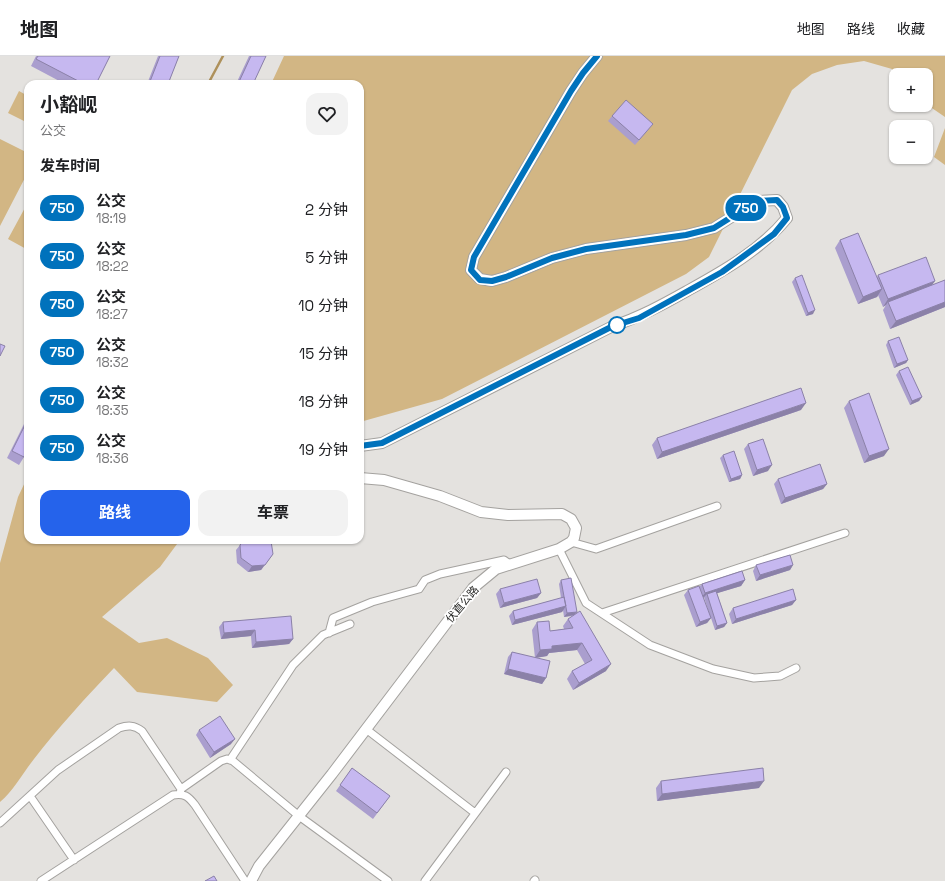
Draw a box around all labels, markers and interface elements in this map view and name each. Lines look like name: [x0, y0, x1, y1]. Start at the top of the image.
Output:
text: 地图: [20, 17, 58, 42]
text: 地图: [797, 20, 825, 38]
text: 路线: [847, 20, 875, 38]
text: 收藏: [897, 20, 925, 38]
map controls: [889, 68, 933, 164]
button: +: [889, 68, 933, 112]
text: 小豁岘: [40, 92, 97, 117]
button: heart: [306, 93, 348, 135]
button: −: [889, 120, 933, 164]
text: 公交: [40, 122, 66, 139]
text: 发车时间: [40, 156, 100, 175]
text: 公交: [96, 191, 126, 210]
line badge: 750: [723, 195, 769, 221]
text: 750: [49, 199, 75, 217]
text: 750: [733, 199, 759, 217]
text: 2 分钟: [305, 200, 348, 219]
text: 18:19: [96, 210, 126, 227]
text: 公交: [96, 239, 126, 258]
text: 750: [49, 247, 75, 265]
text: 5 分钟: [305, 248, 348, 267]
text: 18:22: [96, 258, 129, 275]
text: 公交: [96, 287, 126, 306]
text: 750: [49, 295, 75, 313]
text: 10 分钟: [298, 296, 348, 315]
text: 18:27: [96, 306, 128, 323]
unlabelled marker: [608, 316, 626, 334]
text: 公交: [96, 335, 126, 354]
text: 750: [49, 343, 75, 361]
text: 15 分钟: [299, 344, 348, 363]
text: 18:32: [96, 354, 129, 371]
text: 公交: [96, 383, 126, 402]
text: 750: [49, 391, 75, 409]
text: 18 分钟: [299, 392, 348, 411]
text: 18:35: [96, 402, 128, 419]
text: 公交: [96, 431, 126, 450]
text: 750: [49, 439, 75, 457]
text: 19 分钟: [299, 440, 348, 459]
text: 18:36: [96, 450, 129, 467]
button: 路线: [40, 490, 190, 536]
button: 车票: [198, 490, 348, 536]
street label: 伏直公路: [442, 583, 482, 625]

